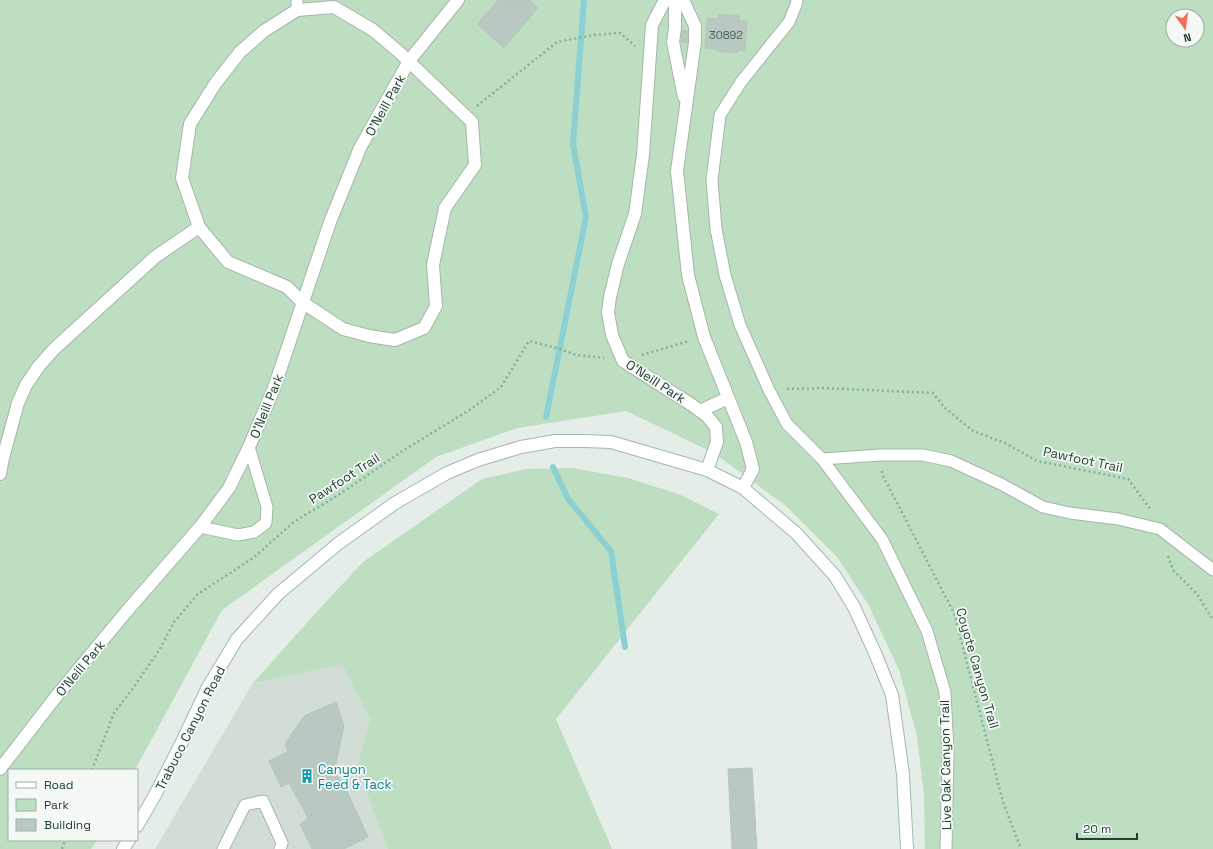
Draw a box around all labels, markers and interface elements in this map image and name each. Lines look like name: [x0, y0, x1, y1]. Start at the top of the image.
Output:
north arrow: [1165, 8, 1205, 48]
house number: 30892: [709, 28, 743, 42]
text: N: [1182, 30, 1193, 45]
street label: O'Neill Park: [361, 71, 409, 139]
street label: O'Neill Park: [623, 356, 689, 407]
street label: O'Neill Park: [246, 371, 287, 441]
street label: Pawfoot Trail: [1042, 443, 1124, 476]
street label: Pawfoot Trail: [306, 449, 383, 508]
street label: Coyote Canyon Trail: [952, 606, 1003, 730]
street label: O'Neill Park: [52, 637, 109, 700]
street label: Trabuco Canyon Road: [152, 663, 229, 793]
street label: Live Oak Canyon Trail: [936, 700, 955, 830]
place label: Canyon Feed & Tack: [318, 761, 391, 793]
building icon: Canyon Feed & Tack: [299, 768, 315, 784]
legend: [8, 769, 138, 841]
text: Road: [44, 777, 73, 793]
text: Park: [44, 797, 69, 813]
scale bar: [1077, 815, 1137, 841]
text: Building: [44, 817, 91, 833]
text: 20 m: [1083, 821, 1111, 837]

